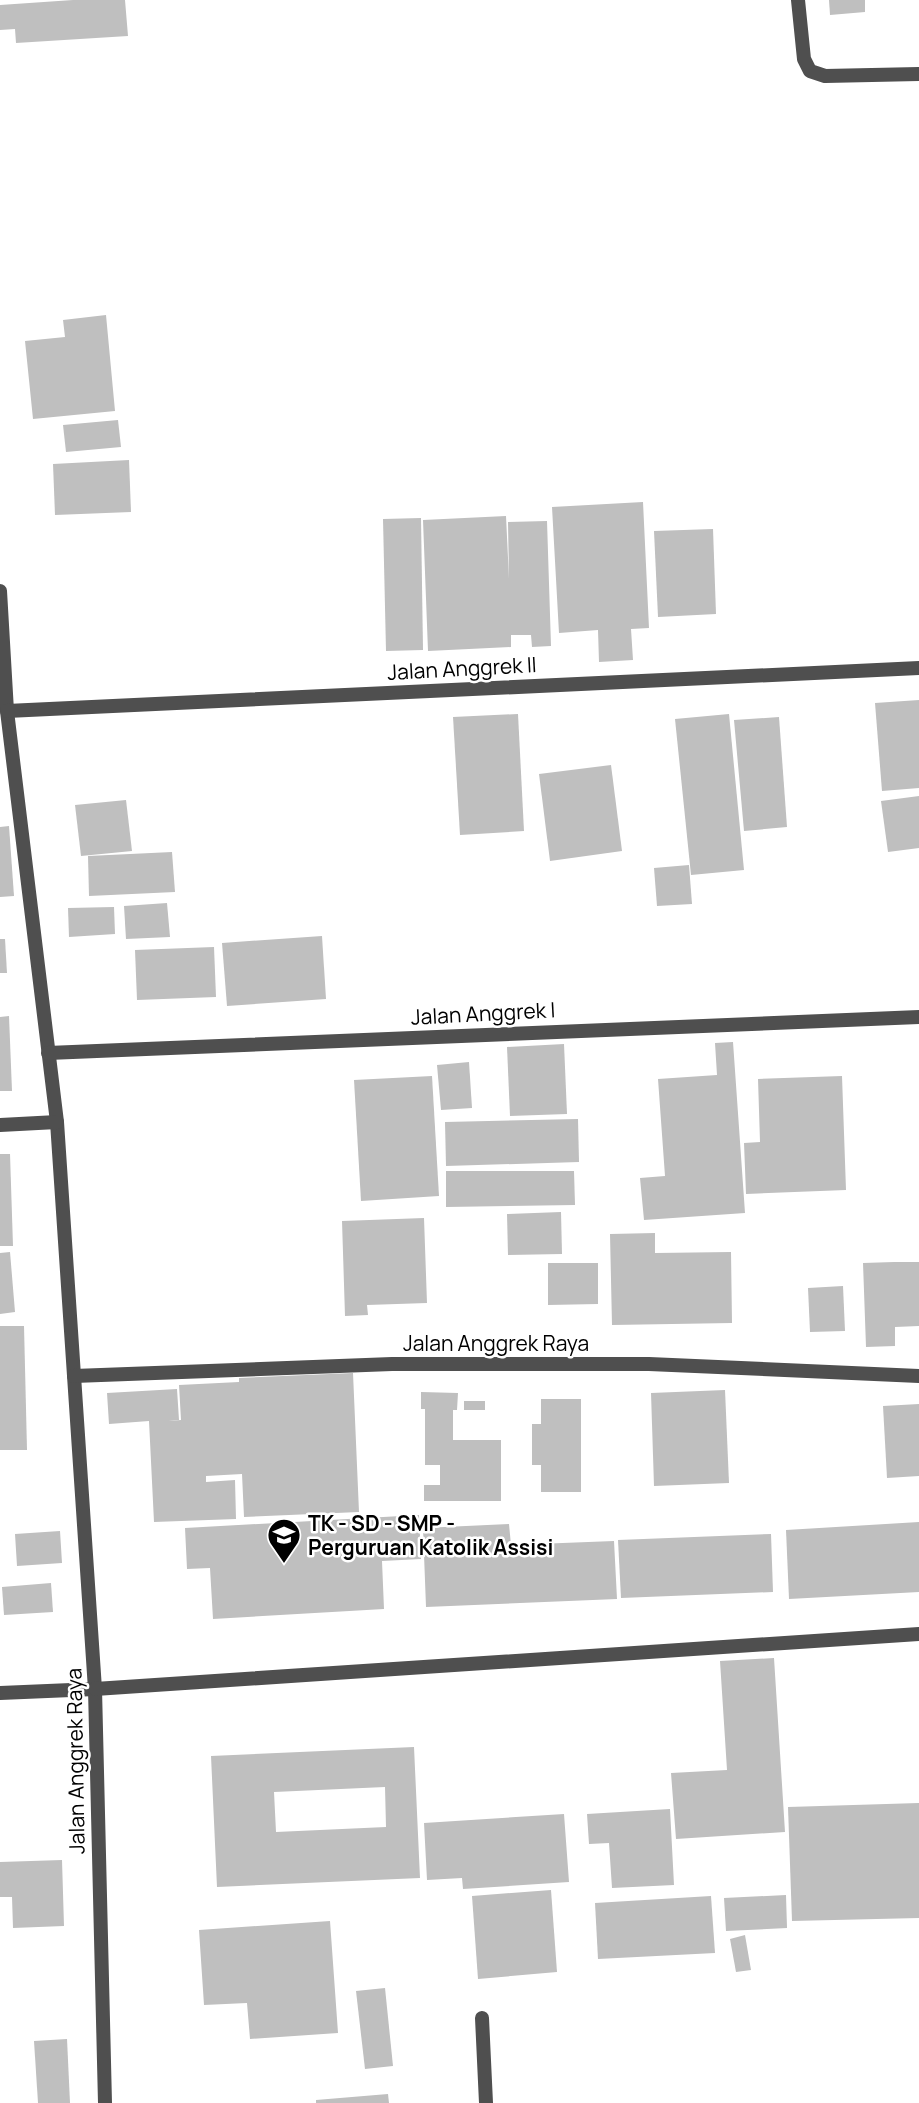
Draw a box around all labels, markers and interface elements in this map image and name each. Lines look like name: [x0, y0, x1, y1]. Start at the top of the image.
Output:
street label: Jalan Anggrek II: [387, 650, 537, 686]
street label: Jalan Anggrek I: [410, 995, 556, 1031]
street label: Jalan Anggrek Raya: [403, 1329, 589, 1357]
place label: TK - SD - SMP - Perguruan Katolik Assisi: [308, 1509, 553, 1561]
school or university icon: TK - SD - SMP - Perguruan Katolik Assisi: [265, 1516, 303, 1565]
street label: Jalan Anggrek Raya: [59, 1668, 91, 1854]

